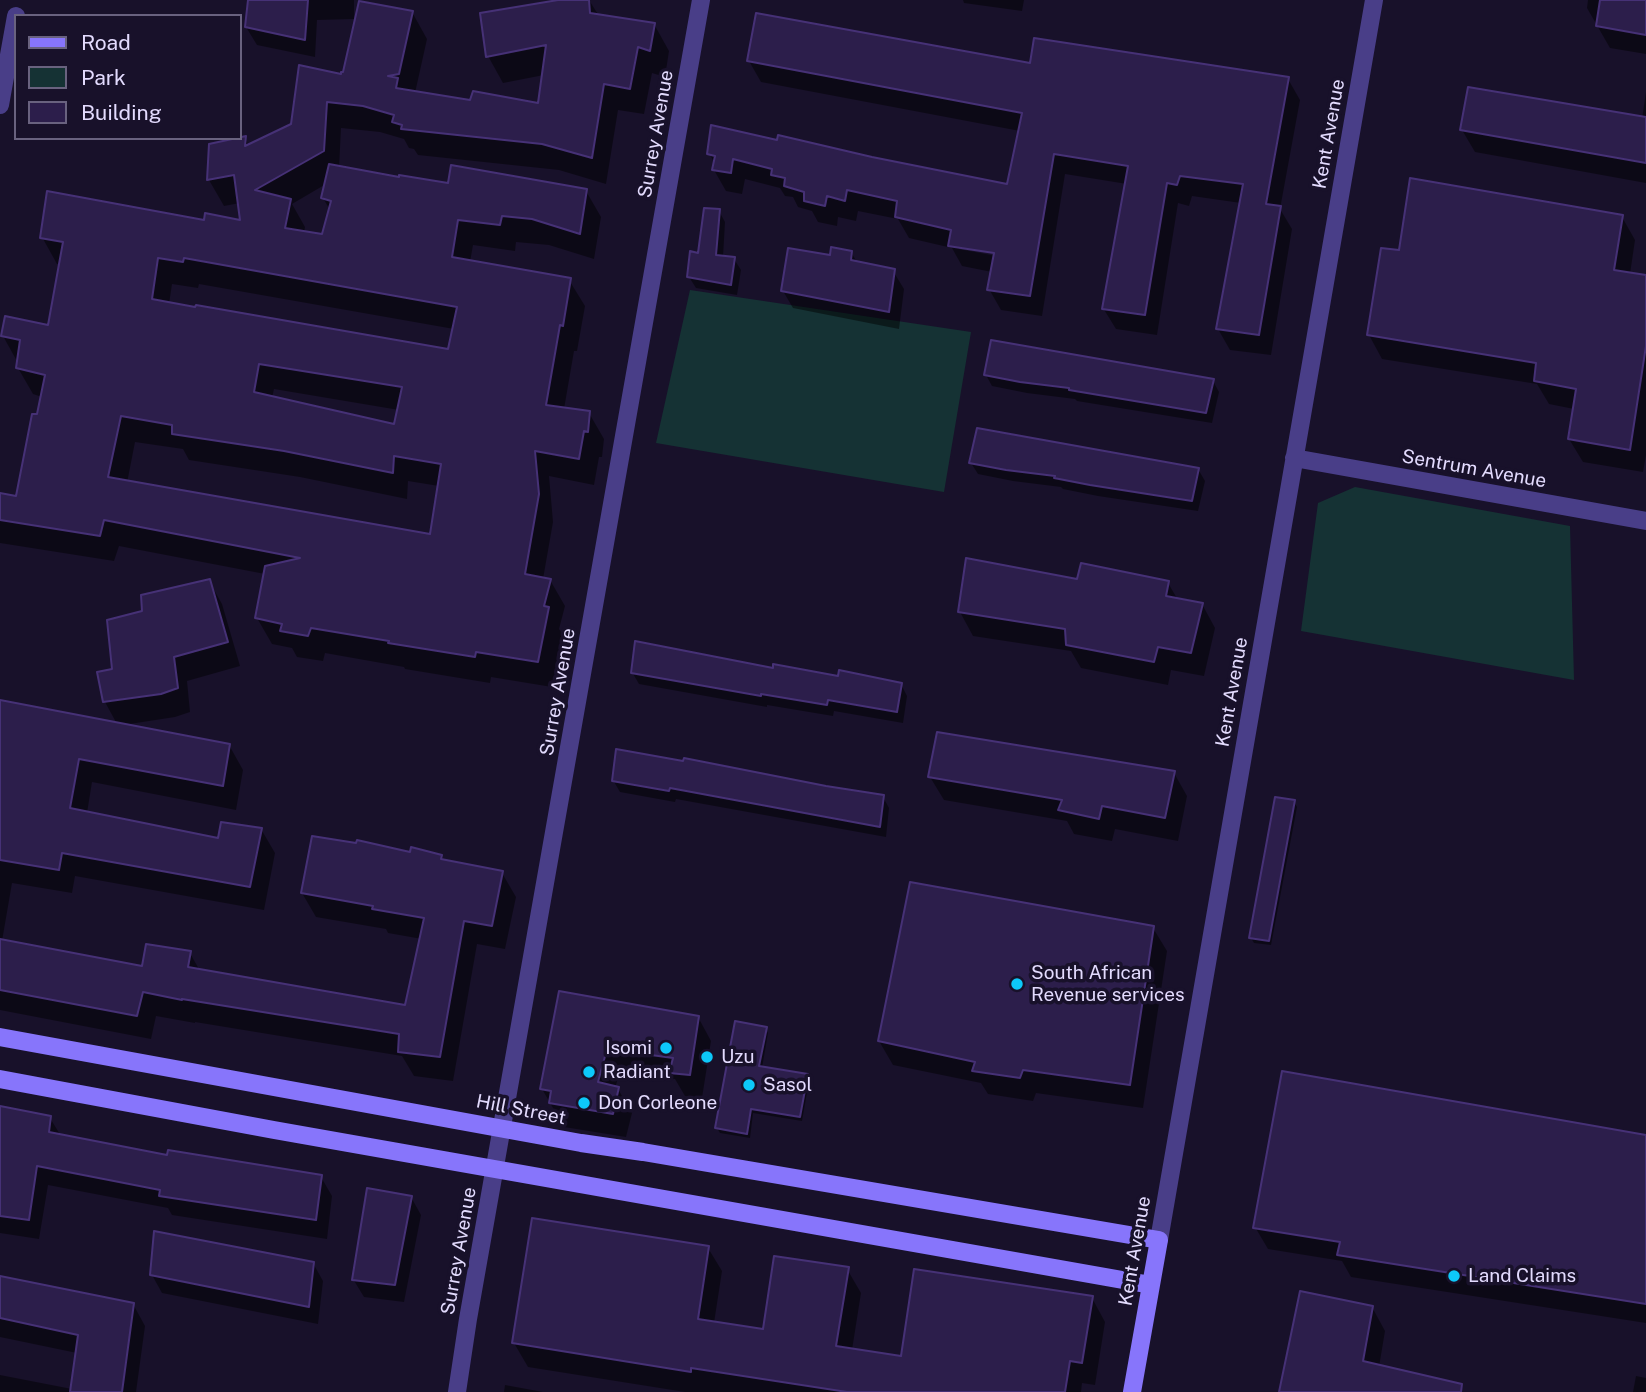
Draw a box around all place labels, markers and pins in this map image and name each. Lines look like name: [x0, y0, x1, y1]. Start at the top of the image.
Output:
place label: South African Revenue services: [1031, 962, 1185, 1006]
marker: South African Revenue services: [1009, 976, 1025, 992]
place label: Isomi: [605, 1037, 652, 1059]
marker: Isomi: [658, 1040, 674, 1056]
place label: Uzu: [721, 1046, 754, 1068]
marker: Uzu: [699, 1049, 715, 1065]
place label: Radiant: [603, 1061, 671, 1083]
marker: Radiant: [581, 1064, 597, 1080]
place label: Sasol: [763, 1074, 812, 1096]
marker: Sasol: [741, 1077, 757, 1093]
place label: Don Corleone: [598, 1092, 717, 1114]
marker: Don Corleone: [576, 1095, 592, 1111]
place label: Land Claims: [1468, 1265, 1576, 1287]
marker: Land Claims: [1446, 1268, 1462, 1284]

